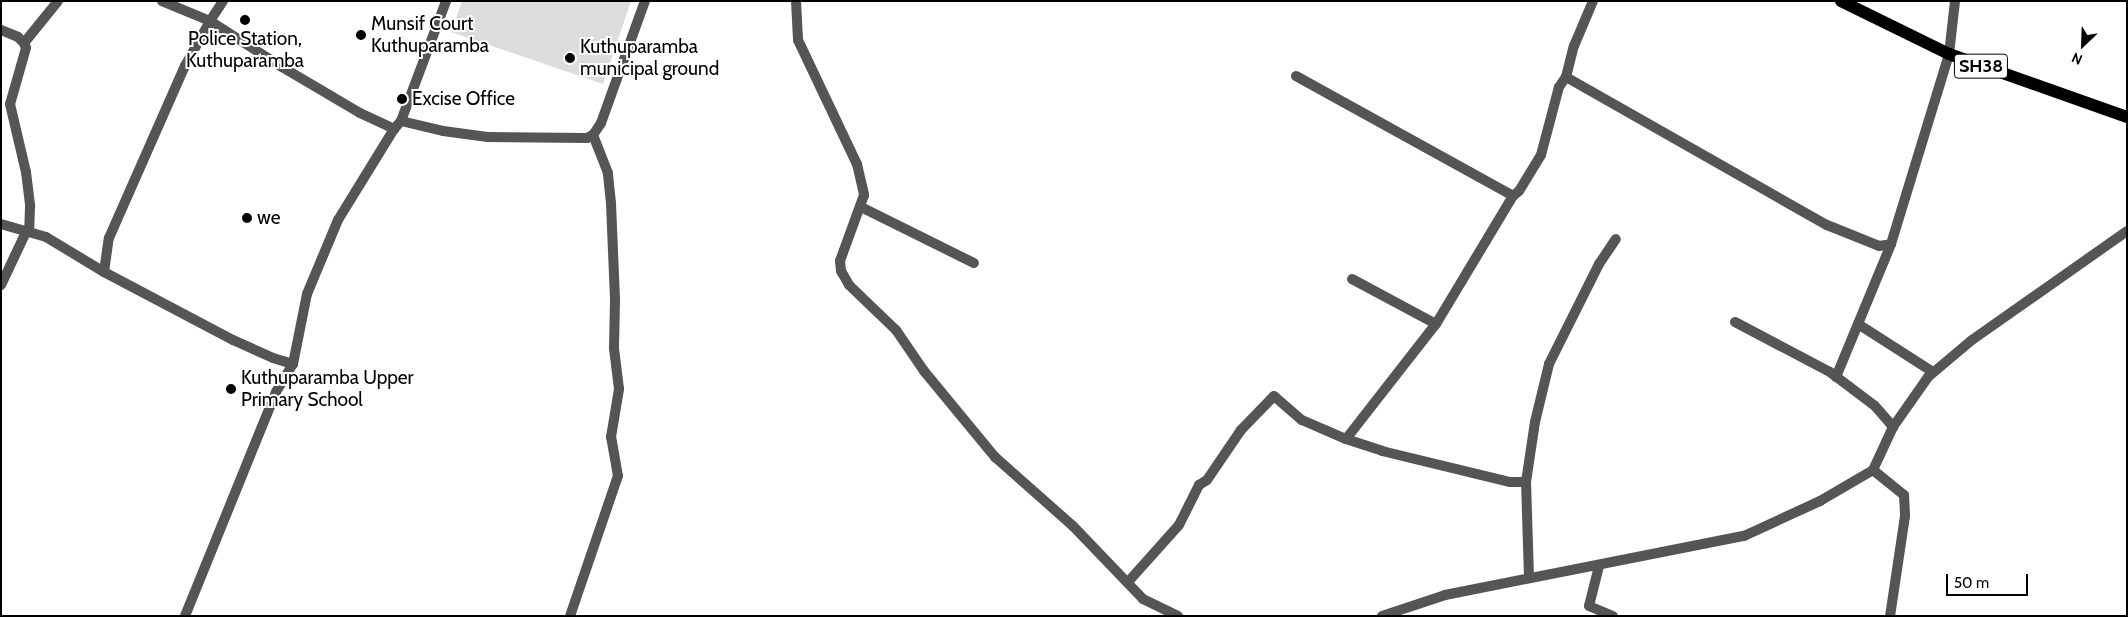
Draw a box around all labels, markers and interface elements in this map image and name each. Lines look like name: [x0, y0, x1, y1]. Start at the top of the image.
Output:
place label: Munsif Court Kuthuparamba: [371, 13, 489, 57]
marker: Police Station, Kuthuparamba: [239, 14, 251, 26]
north arrow: [2058, 20, 2108, 70]
place label: Police Station, Kuthuparamba: [186, 28, 304, 72]
marker: Munsif Court Kuthuparamba: [355, 29, 367, 41]
place label: Kuthuparamba municipal ground: [580, 36, 719, 80]
text: N: [2069, 48, 2085, 69]
road number: SH38: [1954, 50, 2008, 82]
marker: Kuthuparamba municipal ground: [564, 52, 576, 64]
place label: Excise Office: [412, 88, 515, 110]
marker: Excise Office: [396, 93, 408, 105]
place label: we: [257, 207, 280, 229]
marker: we: [241, 212, 253, 224]
place label: Kuthuparamba Upper Primary School: [241, 367, 414, 411]
marker: Kuthuparamba Upper Primary School: [225, 383, 237, 395]
scale bar: [1948, 564, 2030, 596]
text: 50 m: [1954, 574, 1989, 592]

